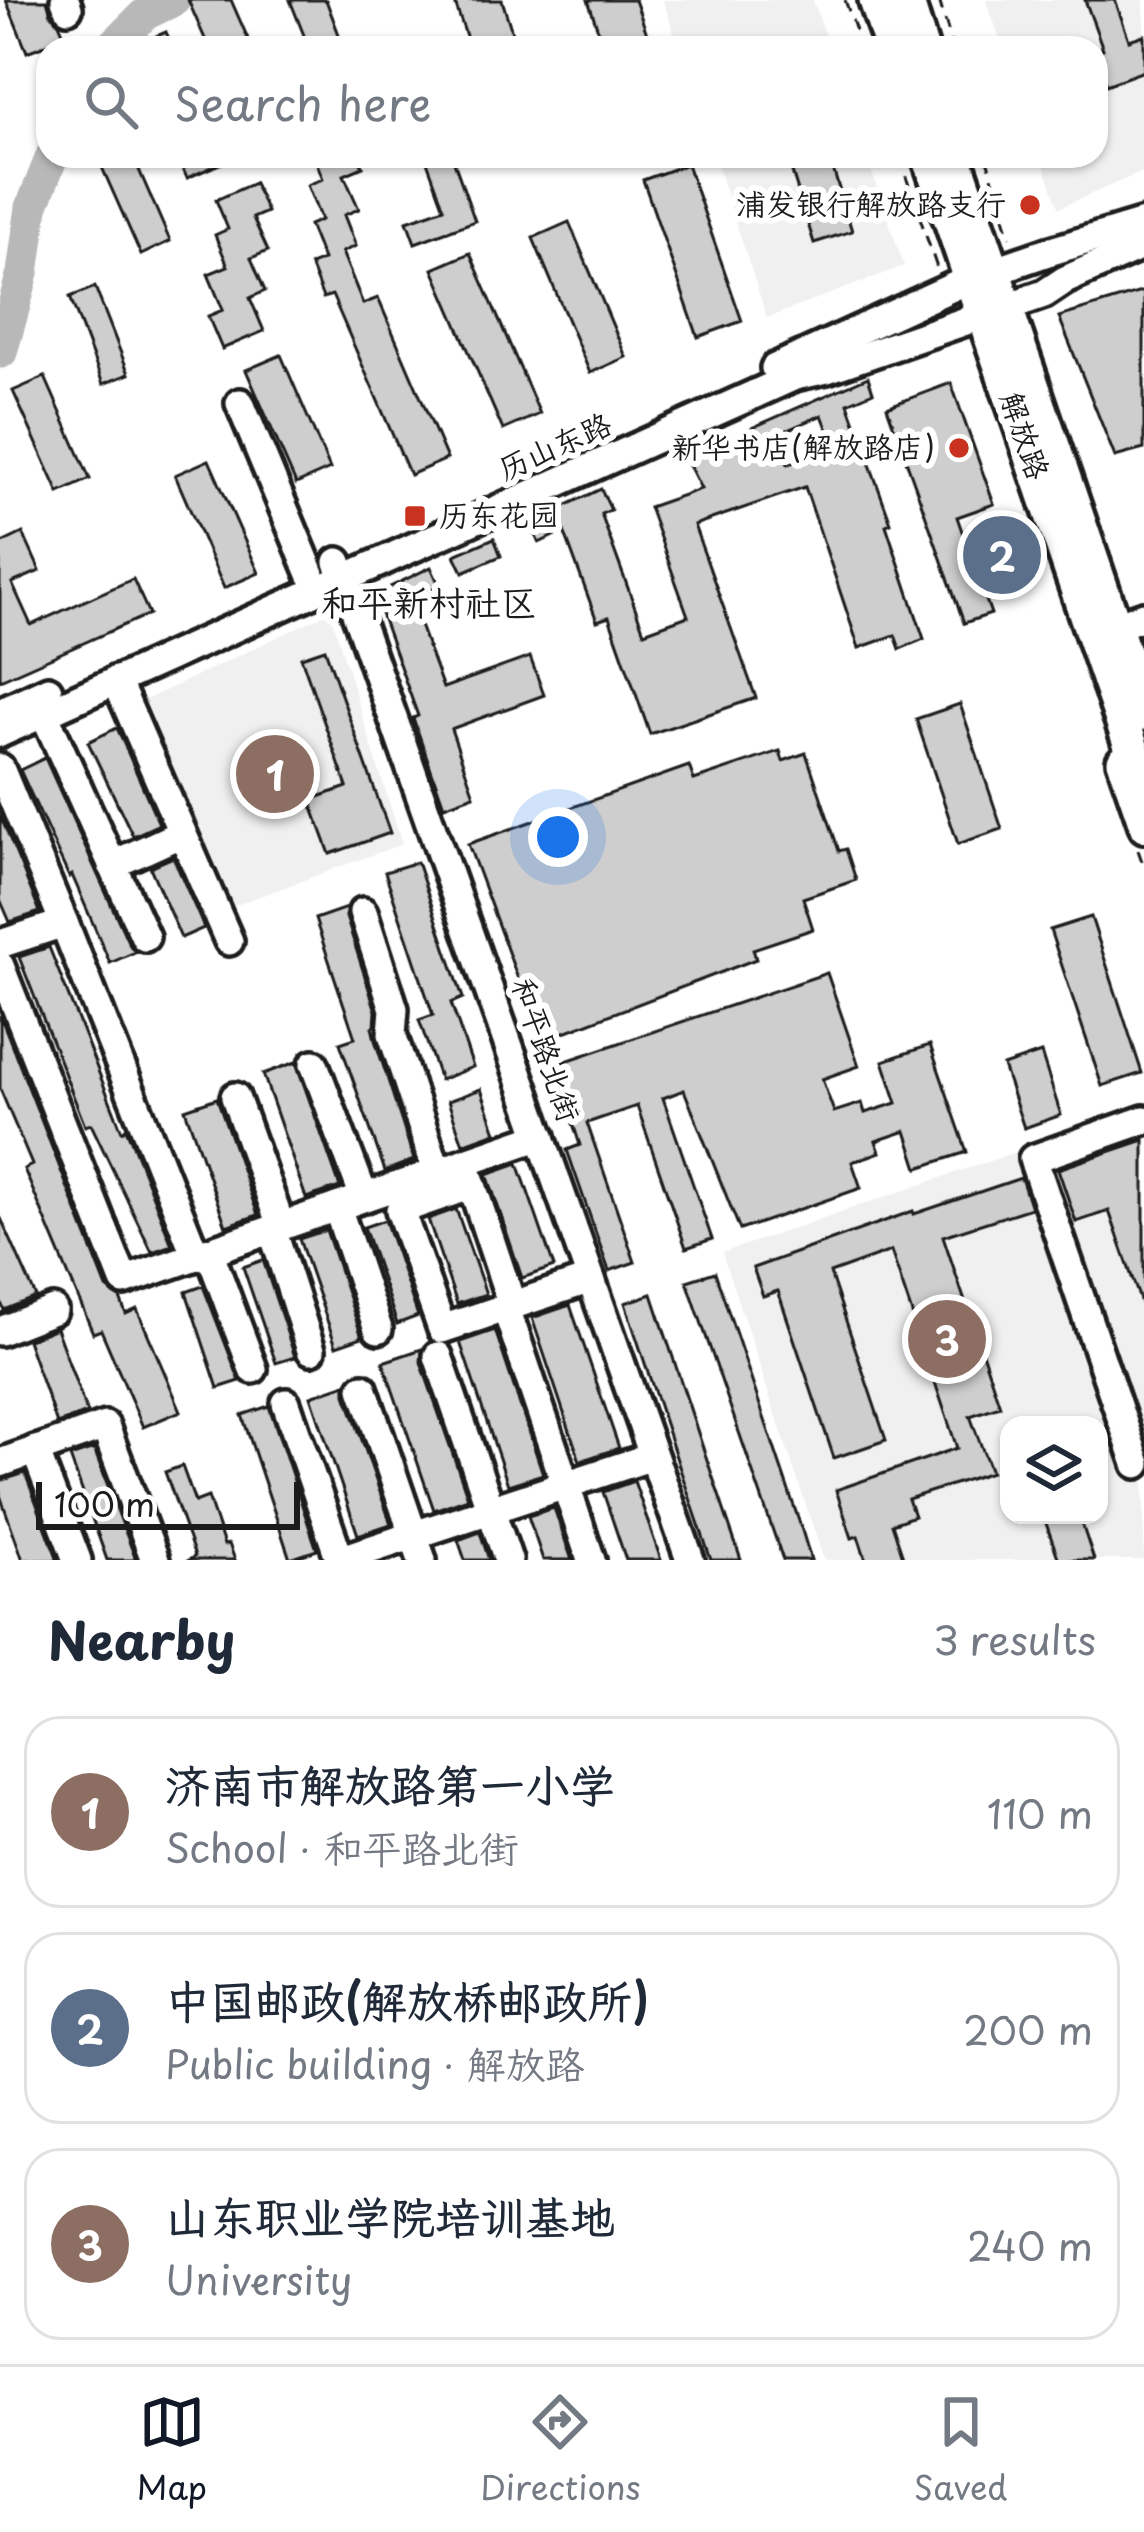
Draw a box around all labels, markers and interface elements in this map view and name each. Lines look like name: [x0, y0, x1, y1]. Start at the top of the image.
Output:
search box: [36, 36, 1108, 168]
text: Search here: [174, 68, 431, 136]
icon: search: [78, 69, 144, 135]
place label: 浦发银行解放路支行: [736, 180, 1006, 225]
marker: 浦发银行解放路支行: [1017, 192, 1043, 218]
street label: 解放路: [990, 385, 1062, 485]
street label: 历山东路: [490, 400, 618, 490]
place label: 新华书店(解放路店): [671, 423, 935, 468]
marker: 新华书店(解放路店): [946, 435, 972, 461]
place label: 历东花园: [439, 491, 559, 536]
marker: 历东花园: [402, 503, 428, 529]
pin: 2: [963, 510, 1041, 600]
district label: 和平新村社区: [321, 574, 537, 628]
pin: 1: [236, 729, 314, 819]
your location: [528, 807, 588, 867]
street label: 和平路北街: [502, 971, 593, 1127]
pin: 3: [908, 1294, 986, 1384]
map controls: [1000, 1416, 1108, 1524]
button: layers: [1000, 1416, 1108, 1524]
scale bar: [36, 1476, 300, 1529]
text: 100 m: [54, 1478, 155, 1528]
text: Nearby: [48, 1600, 235, 1677]
text: 3 results: [933, 1609, 1096, 1668]
text: 济南市解放路第一小学: [165, 1749, 615, 1817]
text: 1: [81, 1783, 99, 1842]
text: 110 m: [987, 1783, 1093, 1842]
text: School · 和平路北街: [165, 1817, 519, 1876]
text: 中国邮政(解放桥邮政所): [165, 1965, 649, 2033]
text: 2: [76, 1999, 104, 2058]
text: 200 m: [963, 1999, 1093, 2058]
text: Public building · 解放路: [165, 2033, 584, 2092]
text: 山东职业学院培训基地: [165, 2181, 615, 2249]
text: 3: [77, 2215, 103, 2274]
text: 240 m: [967, 2215, 1093, 2274]
text: University: [165, 2249, 352, 2308]
tab: Map: [137, 2389, 207, 2511]
tab: Directions: [480, 2389, 641, 2511]
tab: Saved: [914, 2389, 1007, 2511]

